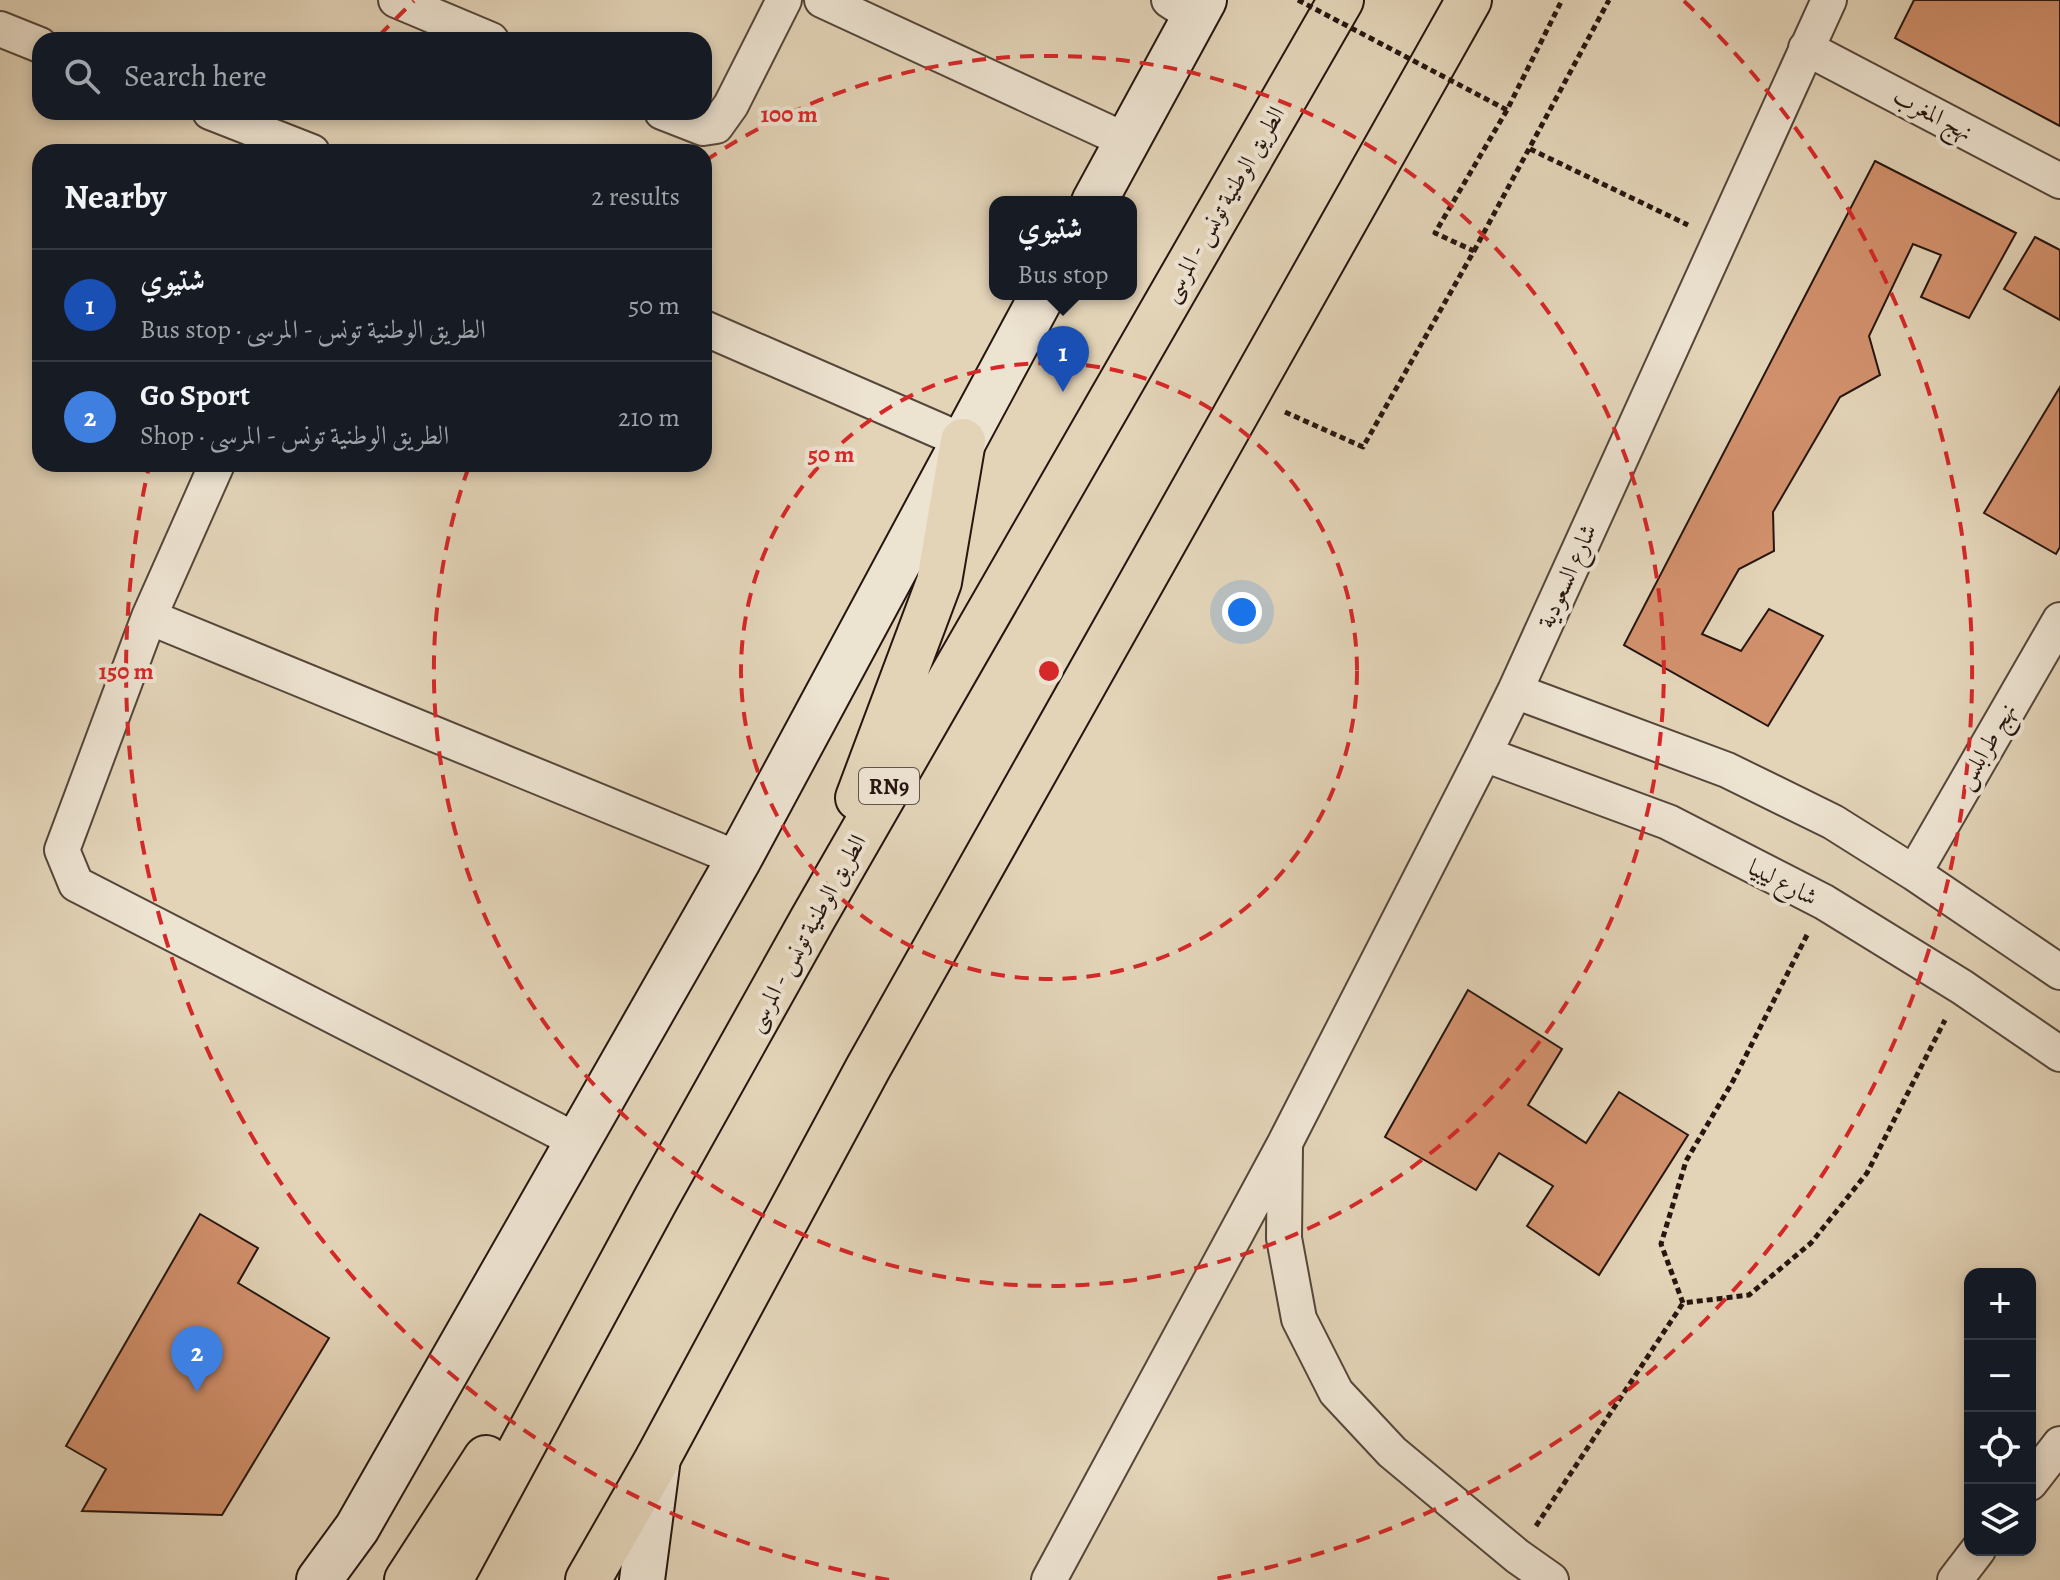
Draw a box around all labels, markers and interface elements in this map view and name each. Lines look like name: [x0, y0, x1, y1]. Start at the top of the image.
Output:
search box: [32, 32, 712, 120]
icon: search: [60, 54, 104, 98]
text: Search here: [124, 56, 267, 96]
street label: نهج المغرب: [1885, 80, 1978, 153]
text: 100 m: [760, 98, 818, 130]
street label: الطريق الوطنية تونس - المرسى: [1154, 100, 1293, 308]
text: Nearby: [64, 173, 167, 220]
text: 2 results: [591, 179, 680, 214]
popup: [989, 196, 1137, 300]
text: شتيوي: [1018, 208, 1083, 248]
text: Bus stop: [1018, 257, 1108, 292]
text: شتيوي: [140, 260, 205, 300]
text: 1: [85, 288, 95, 323]
text: 50 m: [628, 288, 680, 323]
text: Bus stop · الطريق الوطنية تونس - المرسى: [140, 312, 486, 347]
pin: 1: [1037, 326, 1089, 392]
text: Go Sport: [140, 375, 250, 415]
text: 2: [84, 400, 96, 435]
text: 210 m: [618, 400, 680, 435]
text: Shop · الطريق الوطنية تونس - المرسى: [140, 418, 449, 453]
text: 50 m: [808, 438, 854, 470]
street label: شارع السعودية: [1530, 519, 1608, 635]
your location: [1222, 592, 1262, 632]
text: 150 m: [98, 655, 154, 687]
centre of rings: [1035, 657, 1063, 685]
street label: نهج طرابلس: [1948, 697, 2028, 798]
road number: RN9: [859, 768, 919, 804]
street label: الطريق الوطنية تونس - المرسى: [738, 829, 874, 1038]
street label: شارع ليبيا: [1741, 851, 1823, 917]
map controls: [1964, 1268, 2036, 1556]
button: +: [1964, 1268, 2036, 1340]
pin: 2: [171, 1326, 223, 1392]
button: −: [1964, 1340, 2036, 1412]
button: locate: [1964, 1412, 2036, 1484]
button: layers: [1964, 1484, 2036, 1556]

